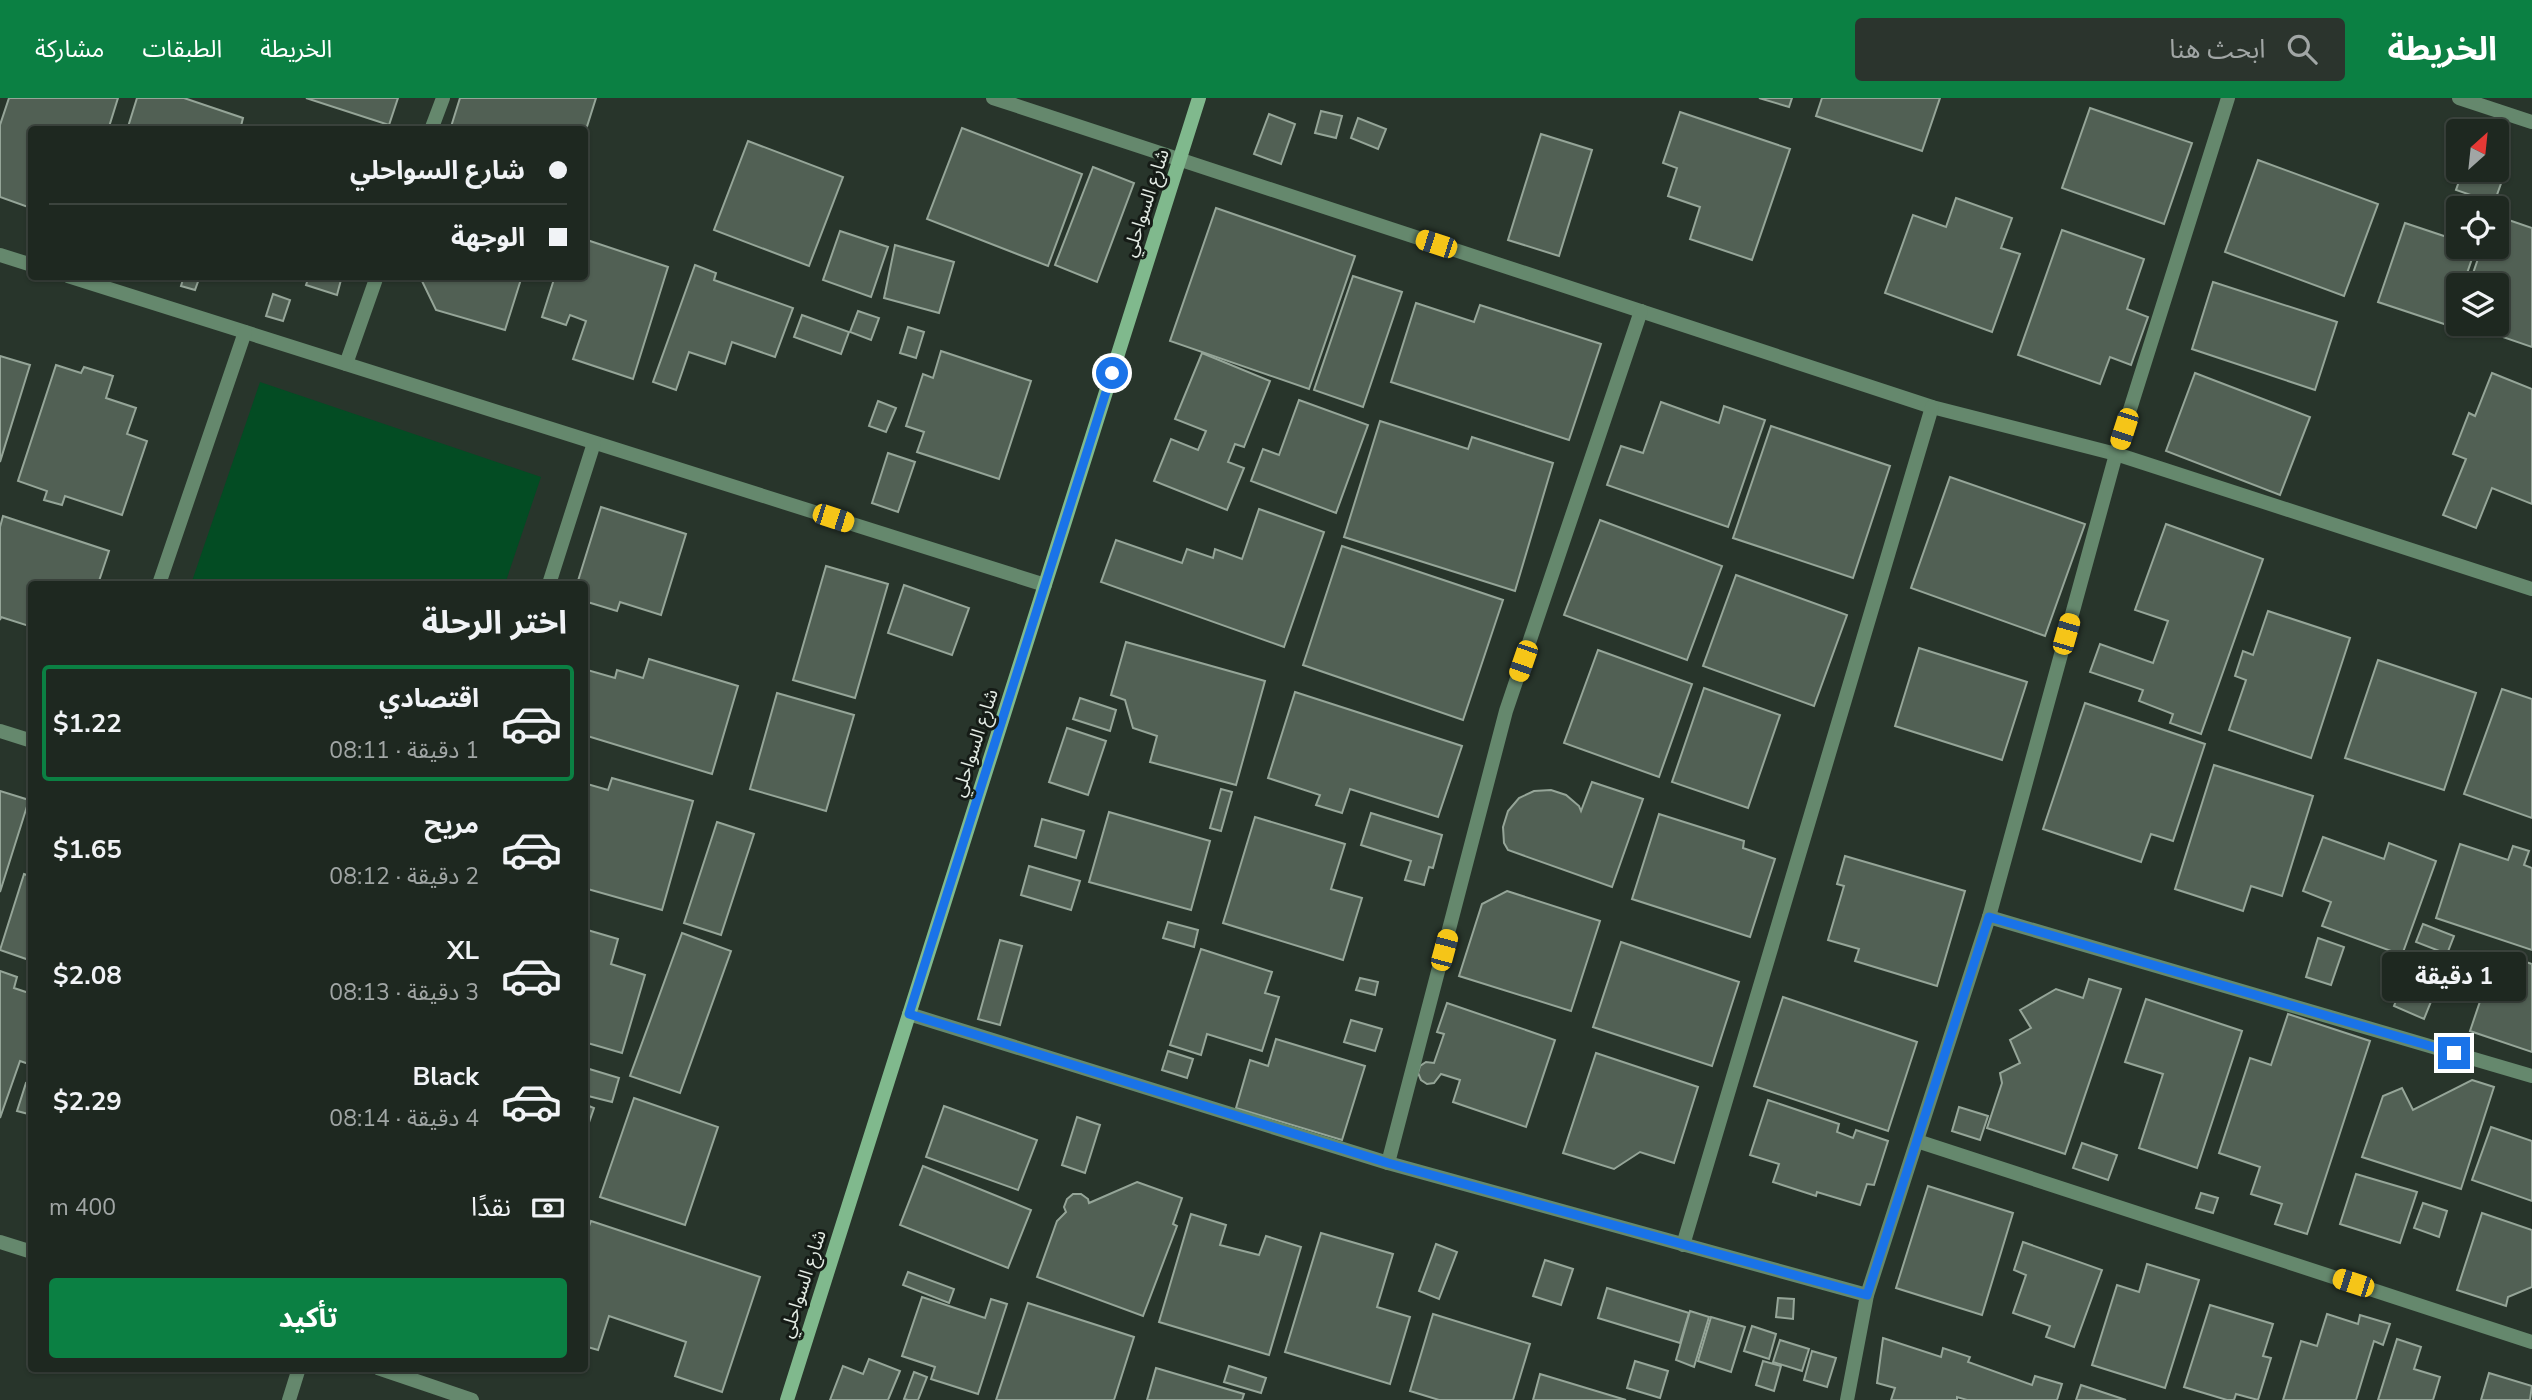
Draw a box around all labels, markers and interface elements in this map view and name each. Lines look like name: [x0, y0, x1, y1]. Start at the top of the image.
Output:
search box: [1855, 18, 2345, 81]
text: الخريطة: [2387, 27, 2497, 72]
icon: search: [2283, 30, 2321, 68]
text: ابحث هنا: [2169, 32, 2265, 67]
text: مشاركة: [35, 33, 104, 65]
text: الطبقات: [142, 33, 222, 65]
text: الخريطة: [260, 33, 332, 65]
north arrow: [2446, 119, 2510, 182]
map controls: [2446, 119, 2509, 336]
street label: شارع السواحلي: [1116, 146, 1177, 261]
text: شارع السواحلي: [350, 153, 525, 188]
button: locate: [2446, 196, 2509, 259]
text: الوجهة: [451, 220, 525, 255]
car: [1413, 228, 1460, 260]
button: layers: [2446, 273, 2509, 336]
route start: [1096, 357, 1128, 389]
car: [2108, 406, 2141, 452]
car: [810, 502, 857, 534]
text: اختر الرحلة: [422, 601, 567, 644]
car: [2051, 611, 2082, 657]
car: [1507, 638, 1540, 684]
text: اقتصادي: [379, 681, 479, 716]
street label: شارع السواحلي: [945, 686, 1006, 801]
icon: car: [500, 692, 563, 755]
text: $1.22: [53, 706, 122, 741]
text: 1 دقيقة · 08:11: [329, 735, 479, 766]
text: مريح: [424, 807, 479, 842]
icon: car: [500, 818, 563, 881]
text: $1.65: [53, 832, 122, 867]
text: 2 دقيقة · 08:12: [329, 861, 479, 892]
car: [1429, 927, 1460, 973]
text: XL: [447, 933, 479, 968]
icon: car: [500, 944, 563, 1007]
callout: 1 دقيقة: [2382, 951, 2526, 1000]
text: $2.08: [53, 958, 122, 993]
text: 1 دقيقة: [2415, 961, 2493, 992]
text: 3 دقيقة · 08:13: [329, 977, 479, 1008]
route end: [2438, 1037, 2470, 1069]
text: Black: [412, 1059, 479, 1094]
icon: car: [500, 1070, 563, 1133]
text: $2.29: [53, 1084, 122, 1119]
text: 4 دقيقة · 08:14: [329, 1103, 479, 1134]
icon: cash: [529, 1189, 567, 1227]
text: نقدًا: [471, 1190, 511, 1225]
text: 400 m: [49, 1192, 116, 1223]
street label: شارع السواحلي: [773, 1227, 834, 1342]
car: [2330, 1267, 2377, 1299]
button: تأكيد: [49, 1278, 567, 1358]

